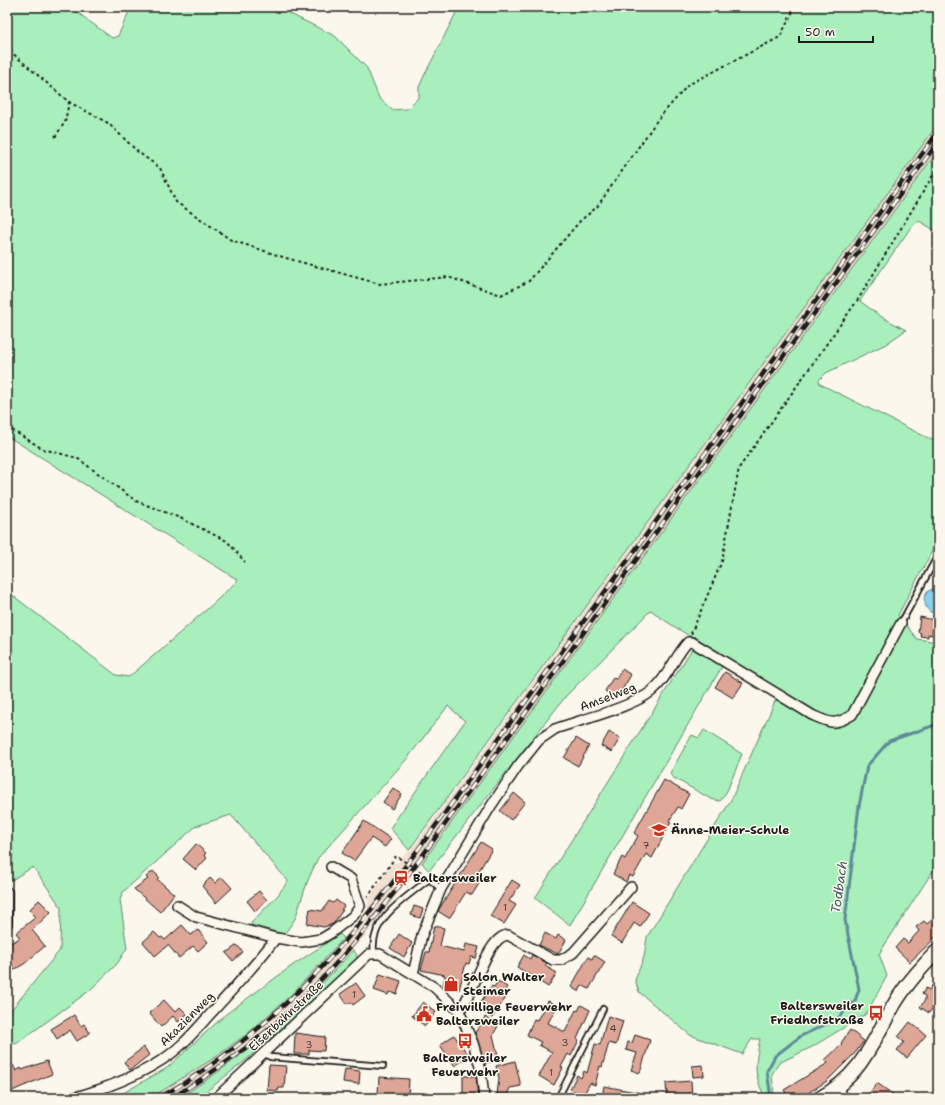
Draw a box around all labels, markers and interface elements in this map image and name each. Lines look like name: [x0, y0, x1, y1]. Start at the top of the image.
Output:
scale bar: [799, 18, 873, 44]
text: 50 m: [805, 24, 835, 40]
street label: Amselweg: [578, 679, 638, 715]
school or university icon: Änne-Meier-Schule: [650, 821, 668, 839]
place label: Änne-Meier-Schule: [671, 822, 790, 838]
house number: 7: [643, 839, 650, 852]
water label: Todbach: [827, 860, 851, 914]
station icon: Baltersweiler: [392, 869, 410, 887]
place label: Baltersweiler: [413, 870, 497, 886]
house number: 1: [503, 901, 507, 914]
place label: Salon Walter Steimer: [463, 969, 545, 999]
shop icon: Salon Walter Steimer: [442, 975, 460, 993]
street label: Eisenbahnstraße: [245, 977, 327, 1055]
street label: Akazienweg: [156, 988, 218, 1050]
house number: 1: [352, 988, 356, 1001]
place label: Baltersweiler Friedhofstraße: [770, 998, 865, 1028]
place label: Freiwillige Feuerwehr Baltersweiler: [436, 999, 573, 1029]
bus stop icon: Baltersweiler Friedhofstraße: [867, 1004, 885, 1022]
public building icon: Freiwillige Feuerwehr Baltersweiler: [415, 1005, 433, 1023]
house number: 4: [610, 1022, 617, 1035]
bus stop icon: Baltersweiler Feuerwehr: [456, 1032, 474, 1050]
house number: 3: [562, 1036, 569, 1049]
house number: 3: [306, 1038, 313, 1051]
place label: Baltersweiler Feuerwehr: [423, 1050, 507, 1080]
house number: 1: [549, 1066, 553, 1079]

